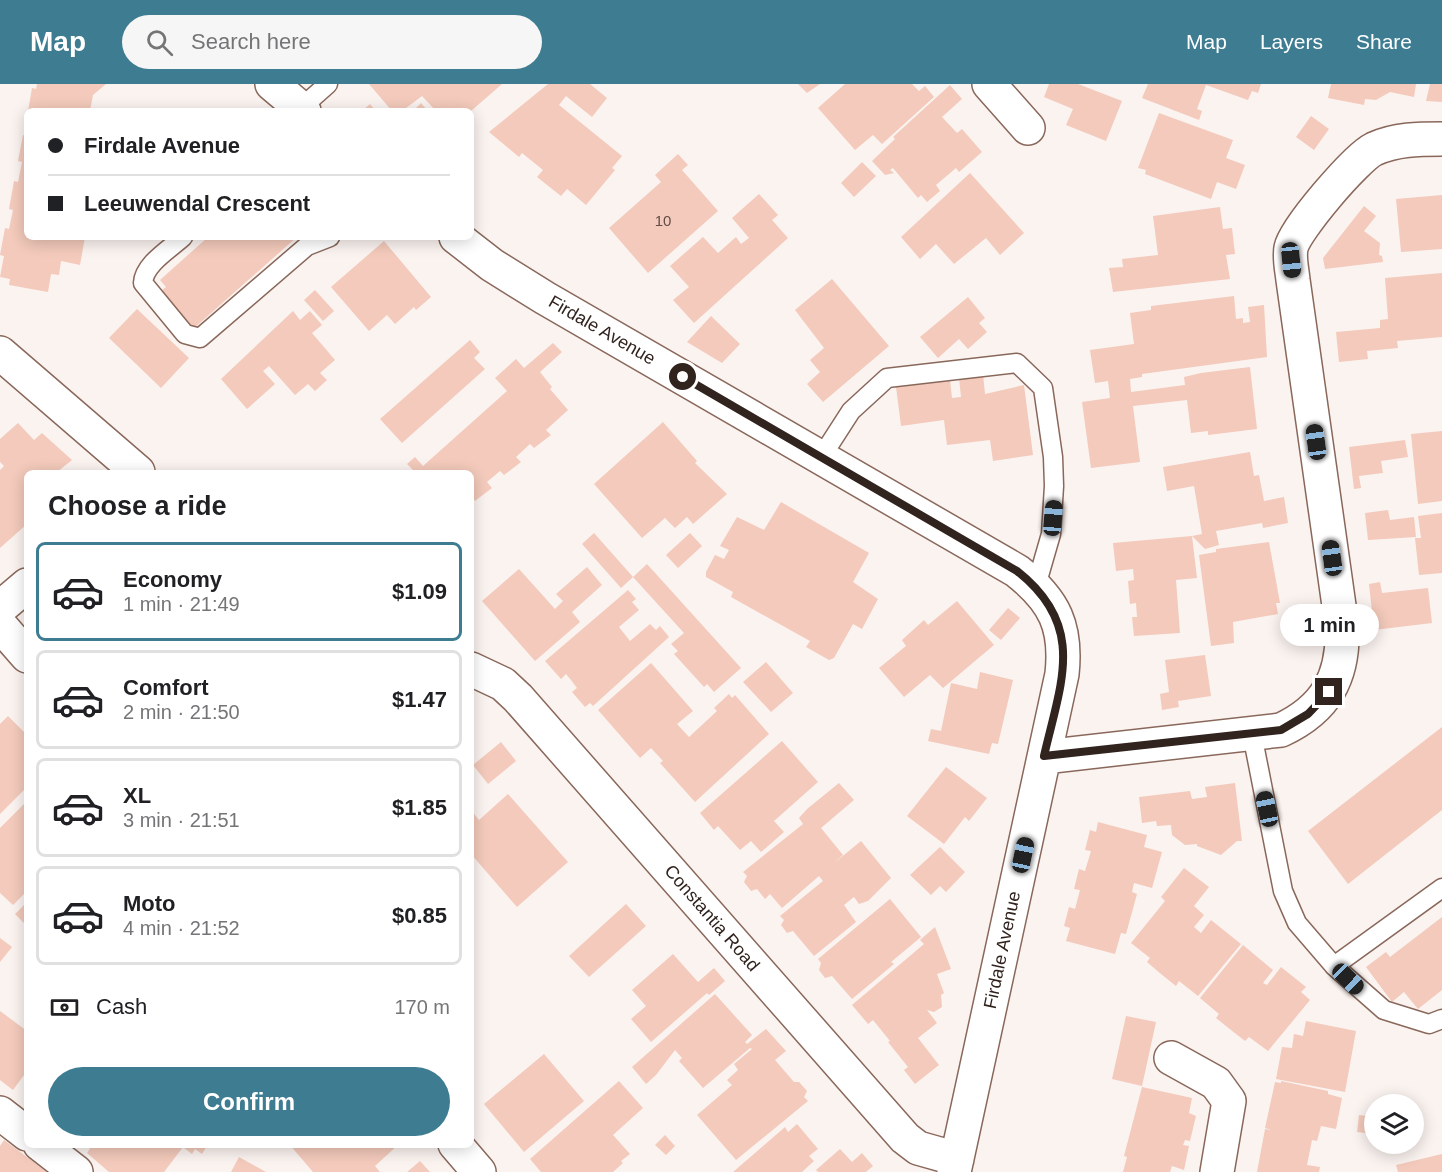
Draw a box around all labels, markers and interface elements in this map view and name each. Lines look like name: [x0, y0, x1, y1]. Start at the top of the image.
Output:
search box: [122, 15, 542, 69]
text: Map: [30, 26, 86, 57]
icon: search: [143, 26, 176, 59]
text: Search here: [191, 29, 311, 54]
text: Map: [1186, 30, 1227, 53]
text: Layers: [1260, 30, 1323, 53]
text: Share: [1356, 30, 1412, 53]
text: Firdale Avenue: [84, 133, 240, 158]
text: Leeuwendal Crescent: [84, 191, 310, 216]
house number: 10: [655, 212, 671, 229]
car: [1280, 241, 1302, 279]
street label: Firdale Avenue: [545, 291, 659, 369]
route start: [669, 363, 696, 390]
car: [1305, 423, 1327, 461]
text: Choose a ride: [48, 491, 227, 521]
car: [1042, 499, 1064, 537]
car: [1321, 539, 1343, 577]
icon: car: [51, 565, 105, 619]
text: Economy: [123, 567, 222, 592]
text: $1.09: [392, 579, 447, 604]
text: 1 min · 21:49: [123, 593, 240, 615]
callout: 1 min: [1280, 605, 1378, 647]
text: 1 min: [1303, 614, 1356, 636]
icon: car: [51, 673, 105, 727]
text: Comfort: [123, 675, 209, 700]
route end: [1315, 678, 1342, 705]
text: $1.47: [392, 687, 447, 712]
text: 2 min · 21:50: [123, 701, 240, 723]
icon: car: [51, 781, 105, 835]
text: XL: [123, 783, 151, 808]
car: [1254, 790, 1280, 828]
text: $1.85: [392, 795, 447, 820]
text: 3 min · 21:51: [123, 809, 240, 831]
car: [1010, 836, 1036, 874]
street label: Constantia Road: [660, 861, 764, 975]
icon: car: [51, 889, 105, 943]
street label: Firdale Avenue: [980, 889, 1024, 1011]
text: Moto: [123, 891, 176, 916]
text: $0.85: [392, 903, 447, 928]
text: 4 min · 21:52: [123, 917, 240, 939]
car: [1329, 960, 1367, 998]
icon: cash: [48, 991, 81, 1024]
text: Cash: [96, 994, 147, 1019]
text: 170 m: [394, 996, 450, 1018]
button: Confirm: [48, 1067, 450, 1136]
map controls: [1364, 1094, 1424, 1154]
button: layers: [1364, 1094, 1424, 1154]

